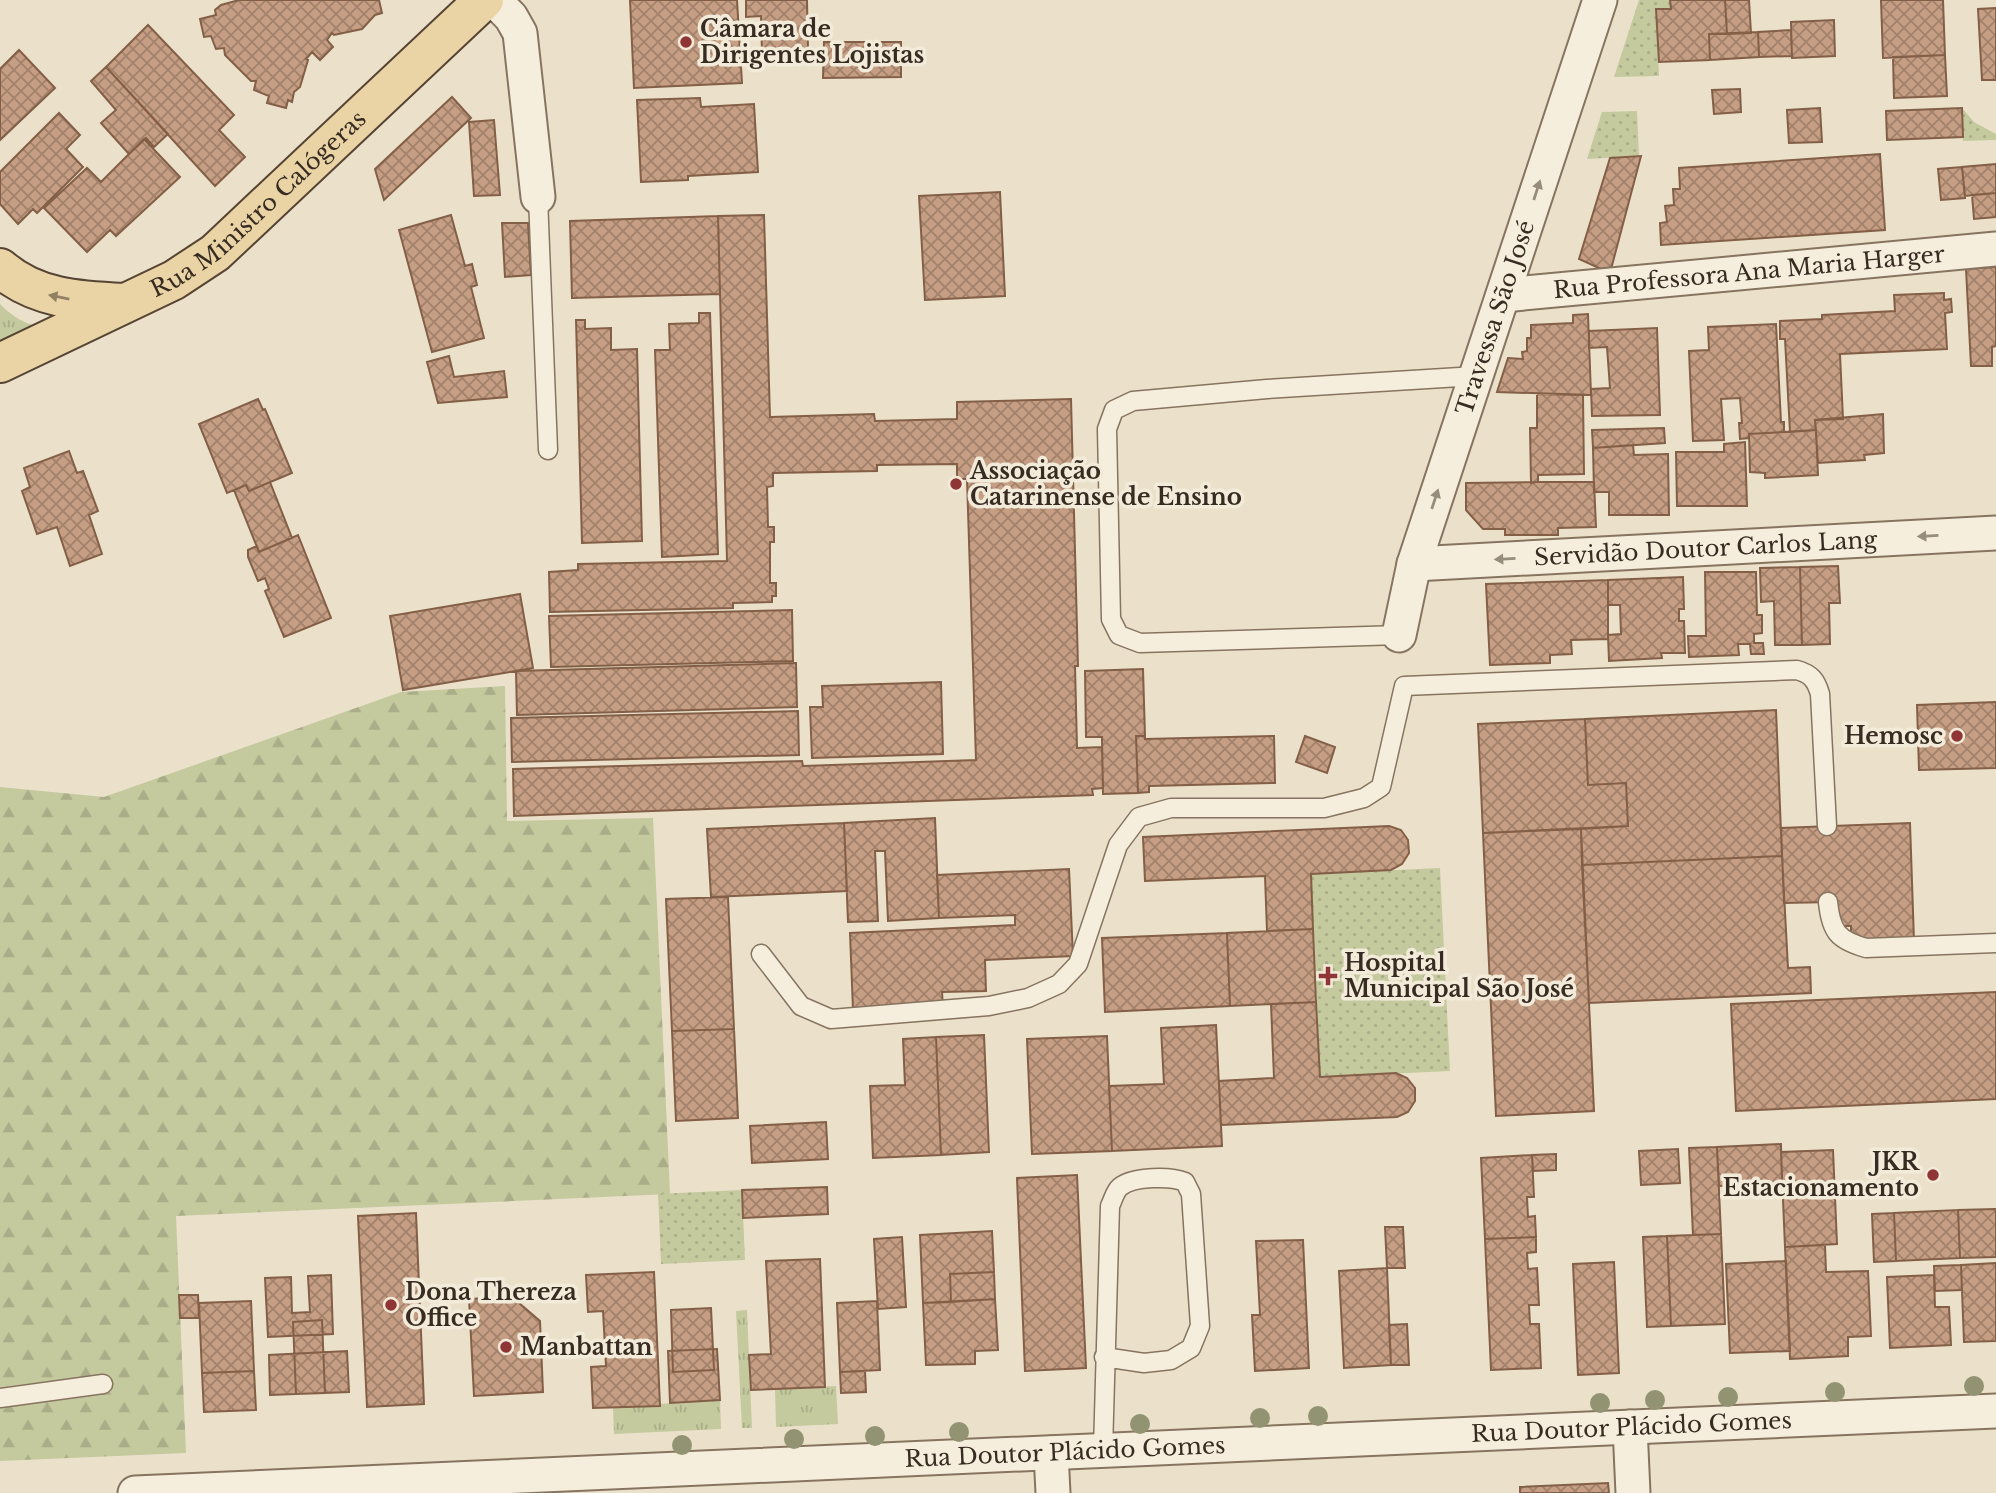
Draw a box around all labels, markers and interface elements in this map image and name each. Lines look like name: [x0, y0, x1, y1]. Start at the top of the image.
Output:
place label: Câmara de Dirigentes Lojistas: [700, 15, 924, 69]
marker: Câmara de Dirigentes Lojistas: [678, 34, 694, 50]
street label: Rua Ministro Calógeras: [146, 104, 372, 303]
one-way arrow: [1532, 179, 1543, 200]
street label: Travessa São José: [1450, 217, 1540, 419]
street label: Rua Professora Ana Maria Harger: [1552, 240, 1946, 304]
one-way arrow: [48, 291, 70, 302]
place label: Associação Catarinense de Ensino: [969, 457, 1242, 511]
marker: Associação Catarinense de Ensino: [948, 476, 964, 492]
one-way arrow: [1431, 488, 1441, 509]
street label: Servidão Doutor Carlos Lang: [1533, 525, 1878, 572]
one-way arrow: [1917, 531, 1939, 542]
one-way arrow: [1494, 553, 1516, 564]
place label: Hemosc: [1844, 722, 1943, 750]
marker: Hemosc: [1949, 728, 1965, 744]
place label: Hospital Municipal São José: [1344, 949, 1574, 1003]
marker: Hospital Municipal São José: [1318, 966, 1338, 986]
place label: JKR Estacionamento: [1723, 1148, 1920, 1202]
marker: JKR Estacionamento: [1925, 1167, 1941, 1183]
place label: Dona Thereza Office: [405, 1278, 577, 1332]
marker: Dona Thereza Office: [383, 1297, 399, 1313]
place label: Manbattan: [520, 1333, 653, 1361]
marker: Manbattan: [498, 1339, 514, 1355]
street label: Rua Doutor Plácido Gomes: [1471, 1406, 1793, 1448]
street label: Rua Doutor Plácido Gomes: [904, 1431, 1226, 1473]

